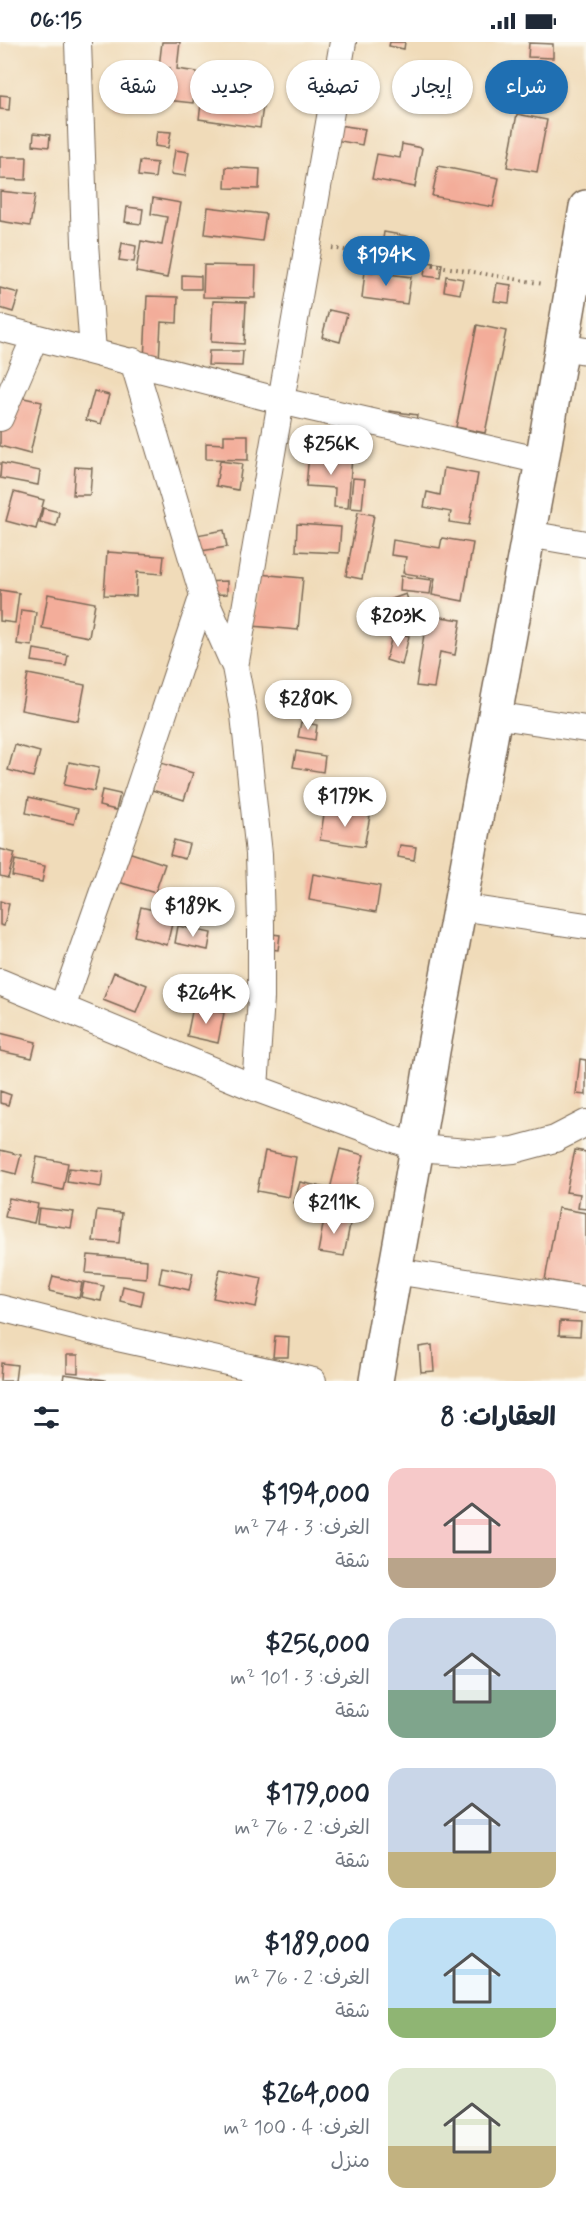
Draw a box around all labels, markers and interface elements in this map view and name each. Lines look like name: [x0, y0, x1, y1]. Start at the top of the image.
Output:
text: 06:15: [30, 7, 82, 35]
chip: شقة: [99, 60, 178, 114]
chip: جديد: [190, 60, 274, 114]
chip: تصفية: [286, 60, 380, 114]
chip: إيجار: [392, 60, 473, 114]
chip: شراء: [485, 60, 568, 114]
pin: $194K: [344, 236, 428, 287]
text: $194K: [357, 242, 415, 269]
pin: $256K: [289, 425, 373, 476]
text: $256K: [303, 431, 359, 458]
pin: $203K: [356, 597, 440, 648]
text: $203K: [370, 603, 426, 630]
pin: $280K: [266, 680, 350, 731]
text: $280K: [279, 686, 337, 713]
pin: $179K: [303, 777, 387, 828]
text: $179K: [317, 783, 373, 810]
pin: $189K: [151, 887, 235, 938]
text: $189K: [165, 893, 221, 920]
pin: $264K: [164, 974, 248, 1025]
text: $264K: [177, 980, 235, 1007]
pin: $211K: [292, 1184, 376, 1235]
text: $211K: [308, 1190, 360, 1217]
icon: filters: [30, 1401, 63, 1434]
text: العقارات: 8: [440, 1401, 556, 1435]
text: $194,000: [262, 1478, 370, 1512]
icon: home: [436, 1492, 508, 1564]
text: الغرف: 3 · 74 m²: [234, 1515, 370, 1542]
text: شقة: [335, 1548, 370, 1575]
text: $256,000: [265, 1628, 370, 1662]
icon: home: [436, 1642, 508, 1714]
text: الغرف: 3 · 101 m²: [230, 1665, 370, 1692]
text: شقة: [335, 1698, 370, 1725]
text: $179,000: [266, 1778, 370, 1812]
icon: home: [436, 1792, 508, 1864]
text: الغرف: 2 · 76 m²: [235, 1815, 370, 1842]
text: شقة: [335, 1848, 370, 1875]
text: $189,000: [264, 1928, 370, 1962]
icon: home: [436, 1942, 508, 2014]
text: الغرف: 2 · 76 m²: [235, 1965, 370, 1992]
text: شقة: [335, 1998, 370, 2025]
text: $264,000: [262, 2078, 370, 2112]
icon: home: [436, 2092, 508, 2164]
text: الغرف: 4 · 100 m²: [224, 2115, 370, 2142]
text: منزل: [331, 2148, 370, 2175]

